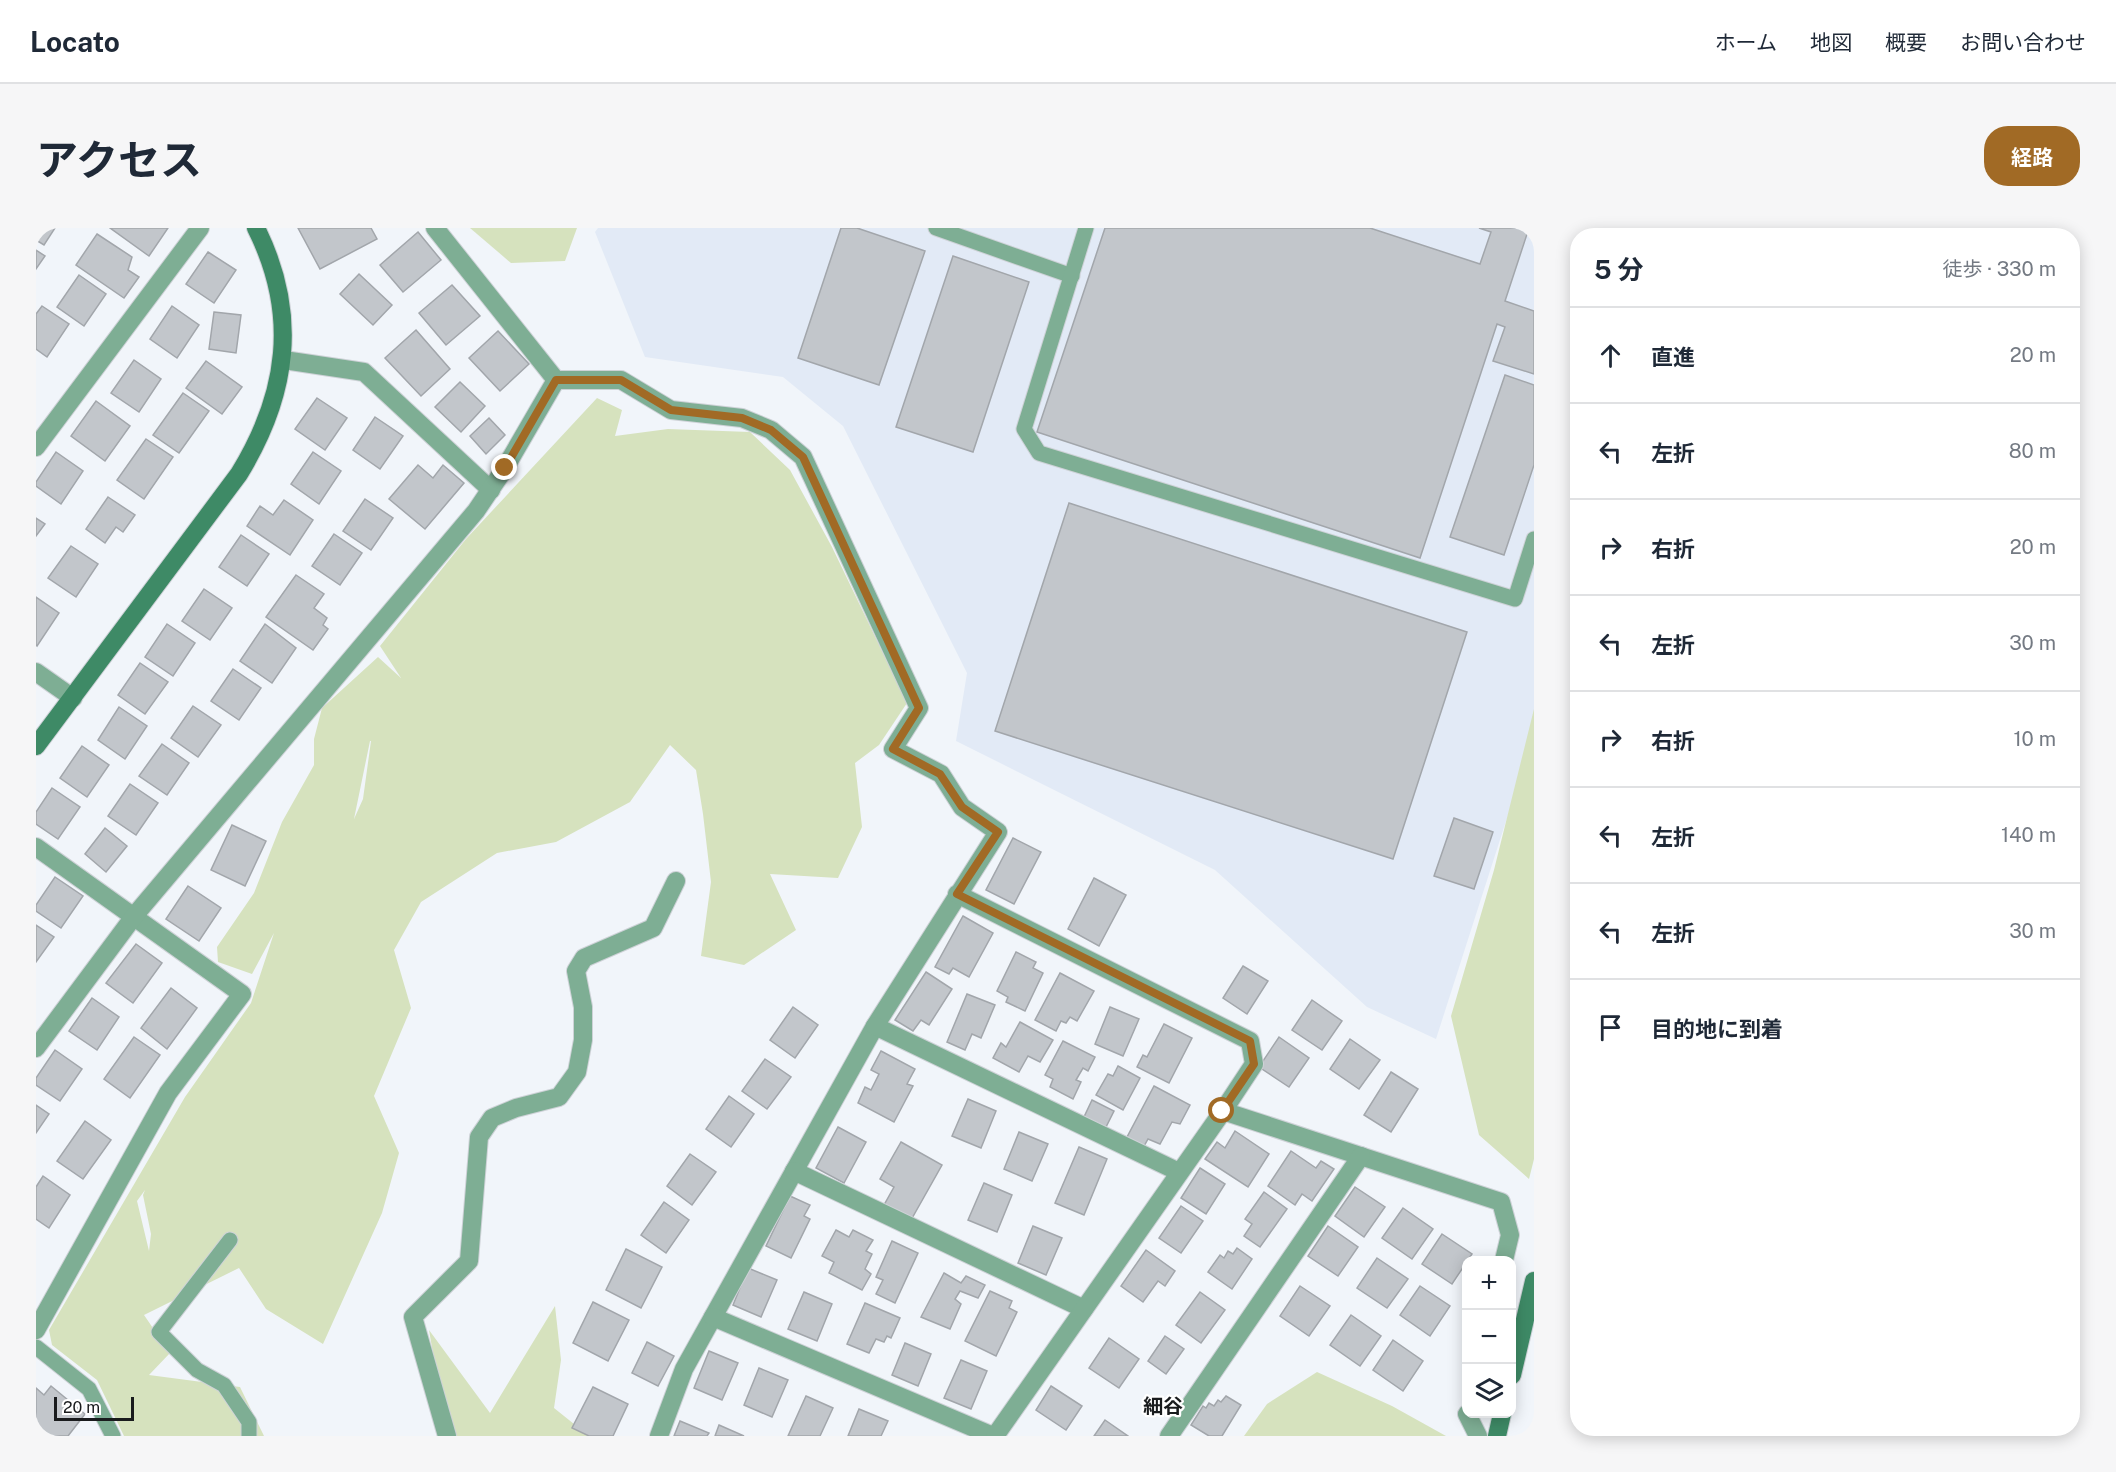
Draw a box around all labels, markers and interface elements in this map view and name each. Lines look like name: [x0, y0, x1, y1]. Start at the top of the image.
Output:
text: Locato: [30, 25, 120, 58]
text: ホーム: [1715, 30, 1777, 55]
text: 地図: [1810, 30, 1852, 55]
text: 概要: [1885, 30, 1927, 55]
text: お問い合わせ: [1960, 30, 2086, 55]
button: 経路: [1984, 126, 2080, 186]
text: アクセス: [36, 135, 202, 184]
text: 5 分: [1594, 254, 1643, 285]
text: 徒歩 · 330 m: [1942, 257, 2056, 281]
icon: ahead: [1594, 339, 1627, 372]
text: 20 m: [2010, 343, 2056, 367]
text: 直進: [1651, 344, 1695, 370]
icon: left: [1594, 435, 1627, 468]
text: 80 m: [2009, 439, 2056, 463]
text: 左折: [1651, 440, 1695, 466]
route end: [491, 454, 517, 480]
icon: right: [1594, 531, 1627, 564]
text: 20 m: [2010, 535, 2056, 559]
text: 右折: [1651, 536, 1695, 562]
icon: left: [1594, 627, 1627, 660]
text: 30 m: [2009, 631, 2056, 655]
text: 左折: [1651, 632, 1695, 658]
icon: right: [1594, 723, 1627, 756]
text: 10 m: [2013, 727, 2056, 751]
text: 右折: [1651, 728, 1695, 754]
icon: left: [1594, 819, 1627, 852]
text: 140 m: [2001, 823, 2056, 847]
text: 左折: [1651, 824, 1695, 850]
icon: left: [1594, 915, 1627, 948]
text: 30 m: [2009, 919, 2056, 943]
text: 左折: [1651, 920, 1695, 946]
icon: arrive: [1594, 1011, 1627, 1044]
text: 目的地に到着: [1651, 1016, 1783, 1042]
route start: [1208, 1097, 1234, 1123]
map controls: [1462, 1256, 1516, 1418]
button: +: [1462, 1256, 1516, 1310]
button: −: [1462, 1310, 1516, 1364]
button: layers: [1462, 1364, 1516, 1418]
scale bar: [54, 1394, 134, 1422]
district label: 細谷: [1143, 1394, 1183, 1418]
text: 20 m: [63, 1398, 100, 1417]

